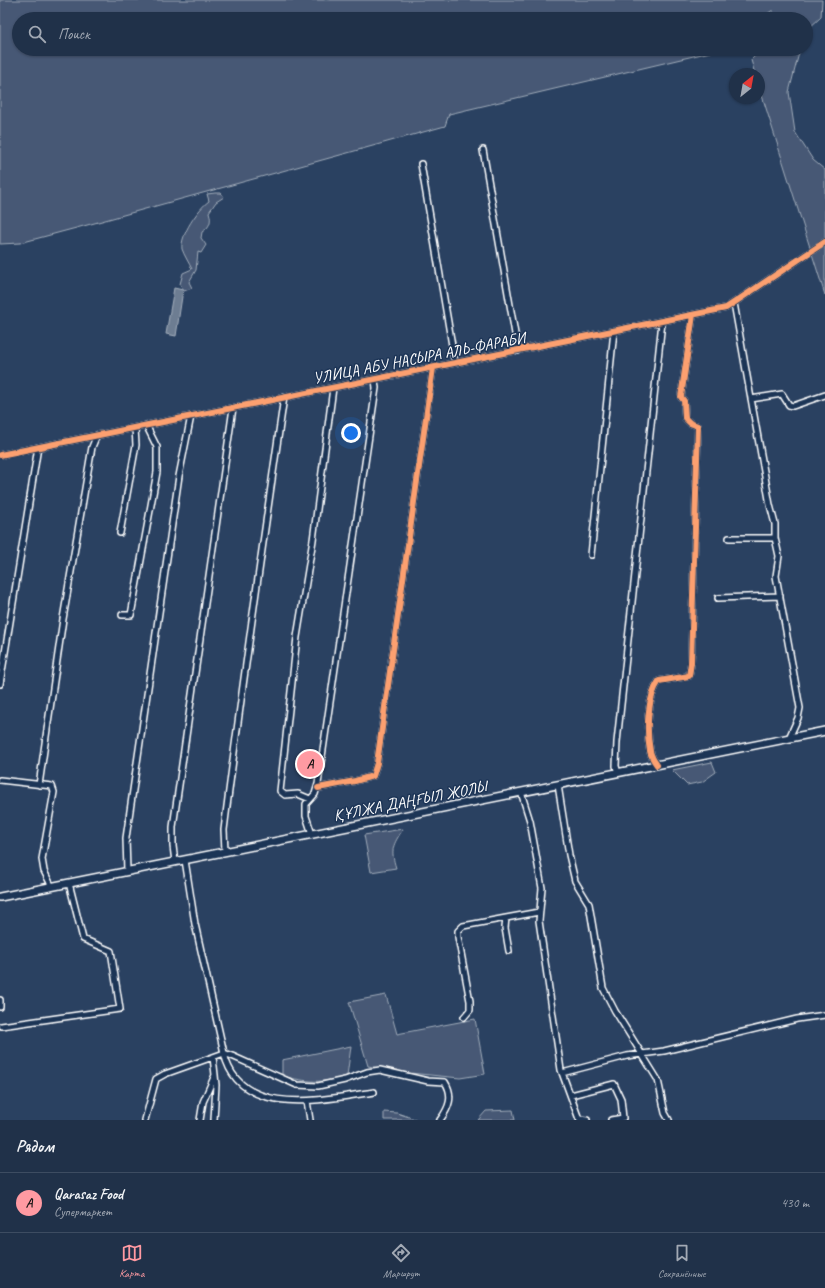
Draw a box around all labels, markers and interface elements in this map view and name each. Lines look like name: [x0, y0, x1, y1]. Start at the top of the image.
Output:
search box: [12, 12, 813, 56]
icon: search: [26, 23, 48, 45]
text: Поиск: [58, 25, 90, 44]
north arrow: [729, 68, 765, 104]
street label: УЛИЦА АБУ НАСЫРА АЛЬ-ФАРАБИ: [311, 327, 529, 388]
your location: [341, 423, 361, 443]
pin: A: [297, 749, 323, 779]
street label: ҚҰЛЖА ДАҢҒЫЛ ЖОЛЫ: [332, 776, 492, 826]
text: Рядом: [16, 1136, 54, 1157]
text: Qarasaz Food: [54, 1185, 123, 1204]
text: A: [26, 1195, 32, 1211]
text: 430 m: [781, 1195, 809, 1211]
text: Супермаркет: [54, 1204, 112, 1220]
tab: Карта: [119, 1242, 144, 1280]
tab: Маршрут: [383, 1242, 419, 1280]
tab: Сохранённые: [658, 1242, 706, 1280]

